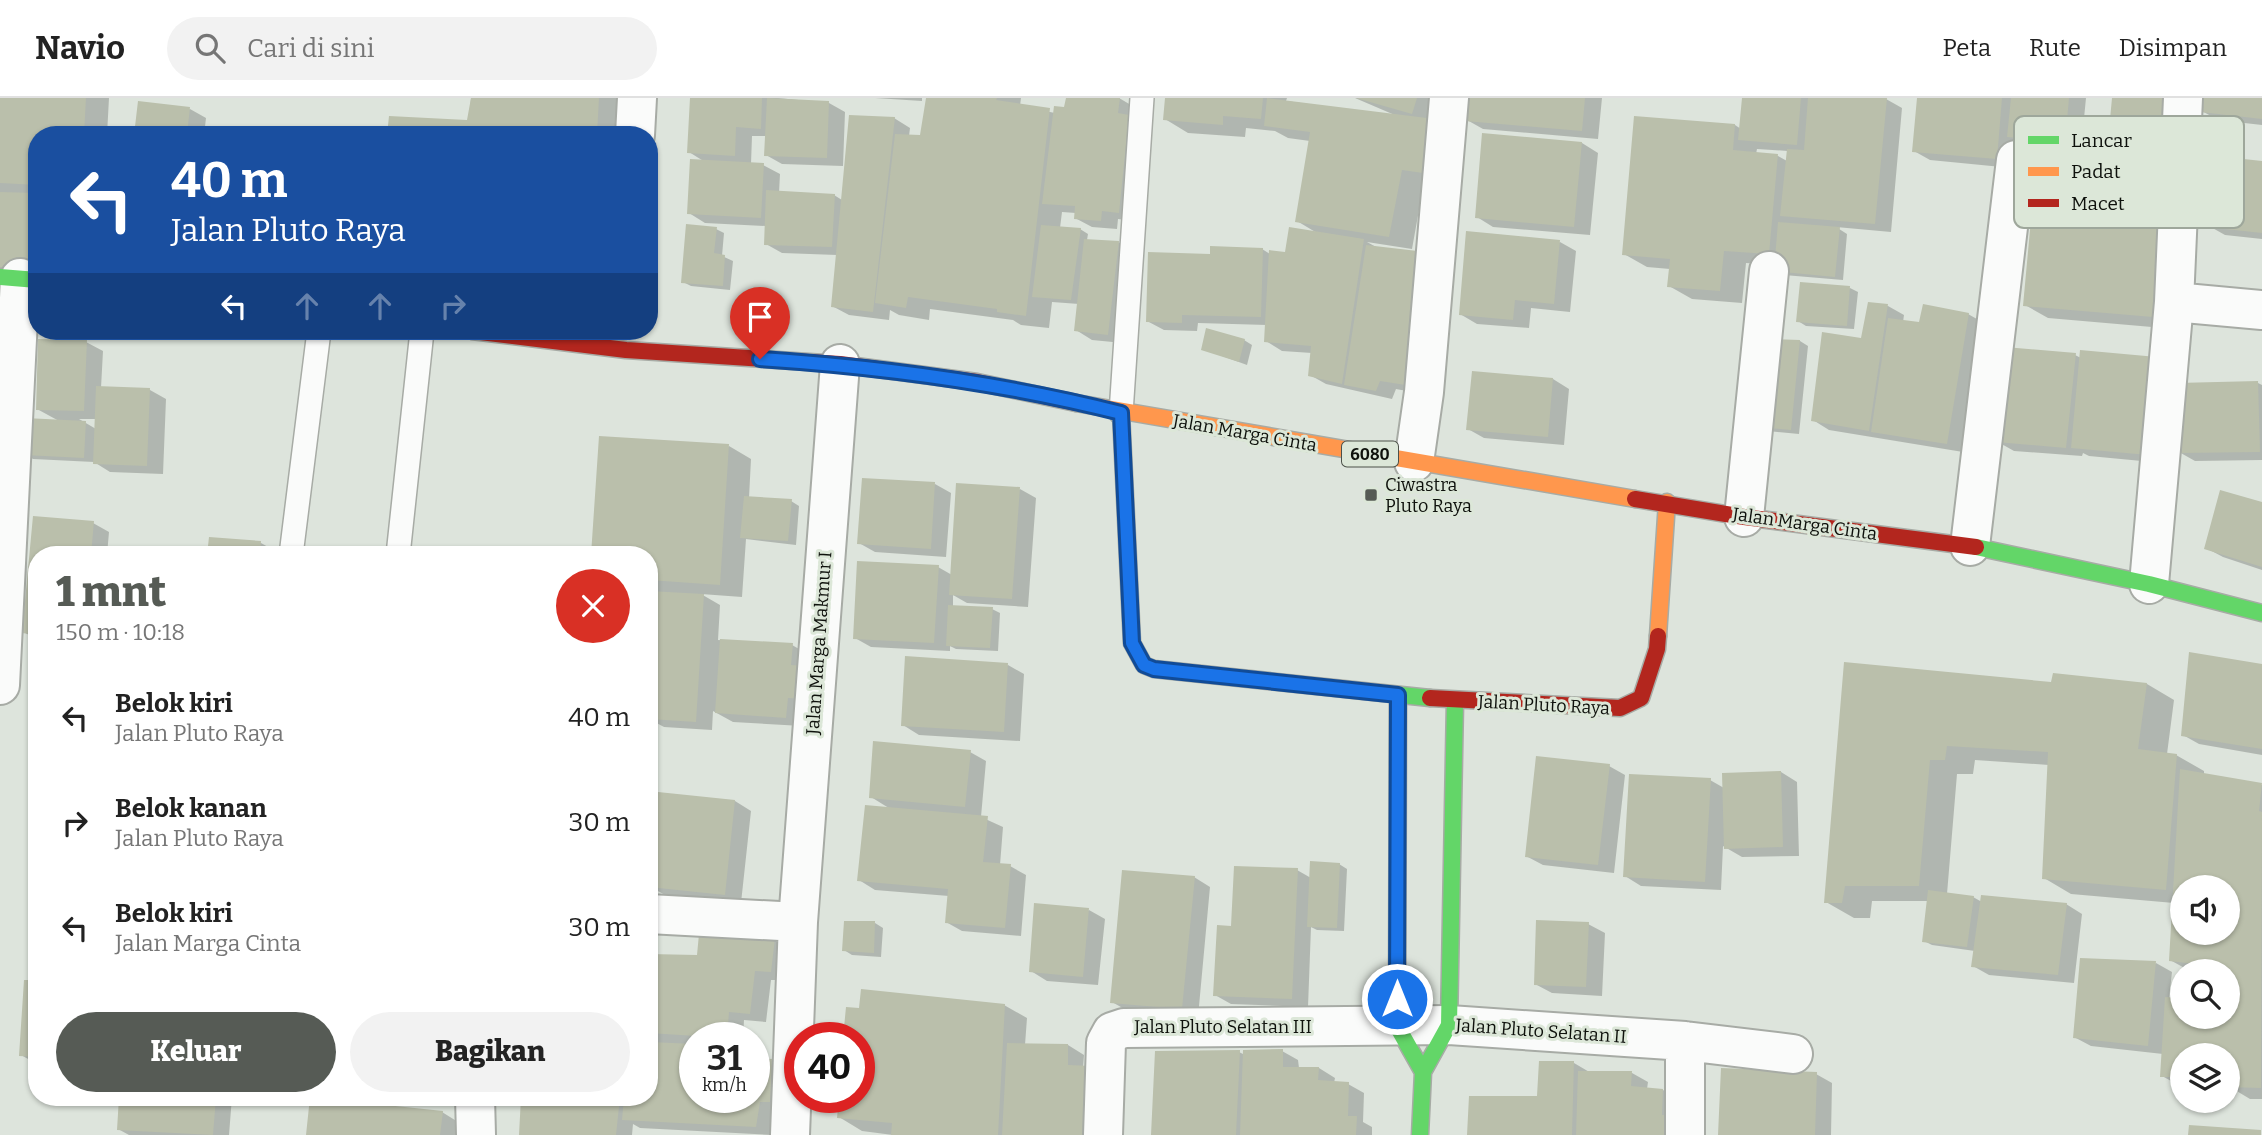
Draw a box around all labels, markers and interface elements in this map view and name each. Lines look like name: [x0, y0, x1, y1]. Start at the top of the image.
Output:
search box: [167, 17, 657, 80]
text: Navio: [35, 28, 125, 68]
icon: search: [191, 29, 229, 67]
text: Cari di sini: [247, 33, 374, 64]
text: Peta: [1942, 34, 1991, 62]
text: Rute: [2029, 34, 2081, 62]
text: Disimpan: [2119, 34, 2227, 62]
legend: [2014, 116, 2244, 228]
text: Lancar: [2071, 129, 2132, 152]
text: 40 m: [171, 151, 288, 210]
icon: left: [56, 154, 147, 245]
text: Padat: [2071, 160, 2121, 183]
text: Macet: [2071, 192, 2125, 215]
text: Jalan Pluto Raya: [171, 211, 406, 249]
icon: left: [215, 287, 253, 325]
icon: ahead: [288, 287, 326, 325]
icon: ahead: [361, 287, 399, 325]
icon: right: [434, 287, 472, 325]
pin: [730, 287, 790, 359]
icon: arrive: [741, 298, 779, 336]
street label: Jalan Marga Cinta: [1170, 409, 1319, 457]
road number: 6080: [1342, 442, 1398, 466]
place label: Ciwastra Pluto Raya: [1385, 474, 1472, 517]
marker: Ciwastra Pluto Raya: [1363, 487, 1379, 503]
street label: Jalan Marga Cinta: [1730, 503, 1879, 545]
street label: Jalan Marga Makmur I: [802, 551, 836, 736]
text: 1 mnt: [56, 567, 166, 617]
button: close: [556, 569, 630, 643]
text: 150 m · 10:18: [56, 618, 185, 646]
text: Belok kiri: [115, 688, 233, 719]
street label: Jalan Pluto Raya: [1476, 691, 1611, 719]
icon: left: [56, 699, 94, 737]
text: 40 m: [568, 702, 630, 733]
text: Jalan Pluto Raya: [115, 719, 284, 747]
text: Belok kanan: [115, 793, 267, 824]
icon: right: [56, 804, 94, 842]
text: 30 m: [569, 807, 630, 838]
text: Jalan Pluto Raya: [115, 824, 284, 852]
map controls: [2170, 875, 2240, 1113]
button: sound: [2170, 875, 2240, 945]
text: Belok kiri: [115, 898, 233, 929]
icon: left: [56, 909, 94, 947]
text: 30 m: [569, 912, 630, 943]
text: Jalan Marga Cinta: [115, 929, 301, 957]
button: search: [2170, 959, 2240, 1029]
position arrow: [1360, 962, 1434, 1036]
button: Keluar: [56, 1012, 336, 1092]
button: Bagikan: [350, 1012, 630, 1092]
street label: Jalan Pluto Selatan II: [1454, 1014, 1627, 1048]
street label: Jalan Pluto Selatan III: [1133, 1016, 1312, 1038]
speed limit sign: 40: [784, 1022, 875, 1113]
text: 31: [707, 1037, 742, 1079]
button: layers: [2170, 1043, 2240, 1113]
text: km/h: [702, 1074, 747, 1096]

